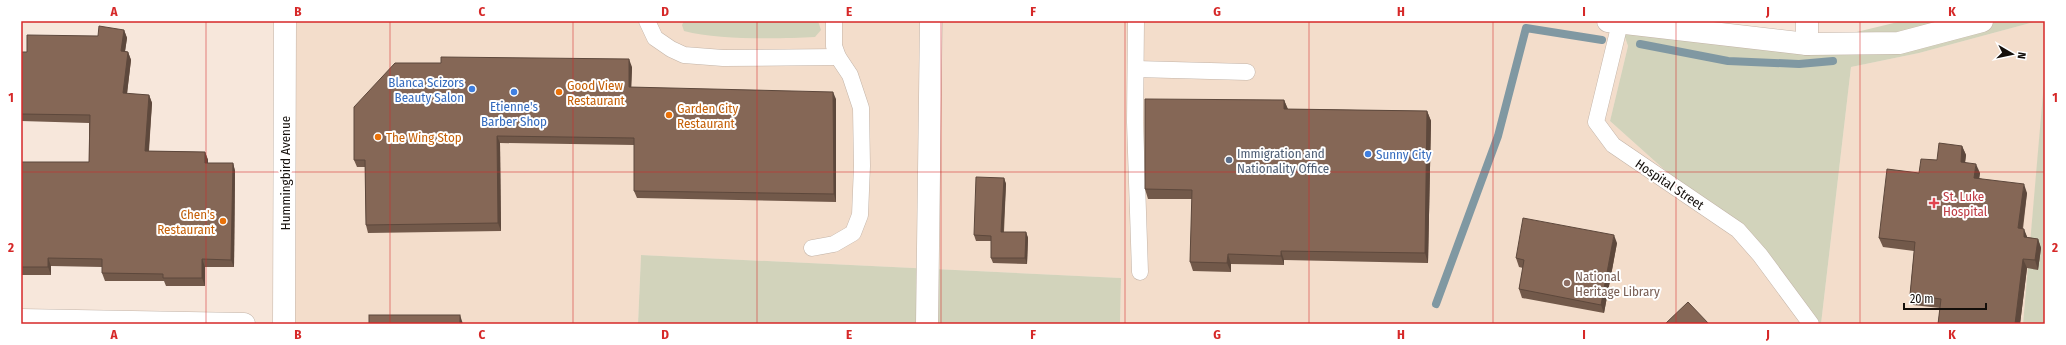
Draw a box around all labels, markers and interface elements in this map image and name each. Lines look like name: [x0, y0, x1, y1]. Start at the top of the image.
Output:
text: A: [109, 4, 118, 19]
text: B: [294, 4, 302, 19]
text: C: [479, 4, 486, 19]
text: D: [661, 4, 669, 19]
text: E: [846, 4, 852, 19]
text: F: [1030, 4, 1036, 19]
text: G: [1213, 4, 1221, 19]
text: H: [1397, 4, 1405, 19]
text: I: [1582, 4, 1586, 19]
text: J: [1765, 4, 1770, 19]
text: K: [1948, 4, 1956, 19]
north arrow: [1992, 34, 2032, 74]
text: N: [2014, 51, 2028, 60]
place label: Blanca Scizors Beauty Salon: [388, 75, 464, 105]
place label: Good View Restaurant: [567, 78, 626, 108]
marker: Blanca Scizors Beauty Salon: [467, 84, 477, 94]
marker: Etienne's Barber Shop: [509, 87, 519, 97]
marker: Good View Restaurant: [554, 87, 564, 97]
text: 1: [8, 90, 14, 105]
text: 1: [2052, 90, 2058, 105]
place label: Etienne's Barber Shop: [481, 99, 547, 129]
place label: Garden City Restaurant: [677, 101, 738, 131]
marker: Garden City Restaurant: [664, 110, 674, 120]
street label: Hummingbird Avenue: [278, 116, 293, 230]
place label: The Wing Stop: [386, 130, 462, 145]
marker: The Wing Stop: [373, 132, 383, 142]
place label: Immigration and Nationality Office: [1237, 146, 1329, 176]
place label: Sunny City: [1376, 147, 1432, 162]
marker: Sunny City: [1363, 149, 1373, 159]
marker: Immigration and Nationality Office: [1224, 155, 1234, 165]
street label: Hospital Street: [1633, 156, 1707, 213]
place label: St. Luke Hospital: [1943, 189, 1988, 219]
marker: St. Luke Hospital: [1928, 197, 1940, 209]
place label: Chen's Restaurant: [157, 207, 216, 237]
marker: Chen's Restaurant: [218, 216, 228, 226]
text: 2: [7, 240, 14, 255]
text: 2: [2051, 240, 2058, 255]
place label: National Heritage Library: [1575, 269, 1660, 299]
marker: National Heritage Library: [1562, 278, 1572, 288]
scale bar: [1904, 285, 1986, 311]
text: 20 m: [1910, 292, 1934, 306]
text: A: [109, 327, 118, 342]
text: B: [294, 327, 302, 342]
text: C: [479, 327, 486, 342]
text: D: [661, 327, 669, 342]
text: E: [846, 327, 852, 342]
text: F: [1030, 327, 1036, 342]
text: G: [1213, 327, 1221, 342]
text: H: [1397, 327, 1405, 342]
text: I: [1582, 327, 1586, 342]
text: J: [1765, 327, 1770, 342]
text: K: [1948, 327, 1956, 342]

